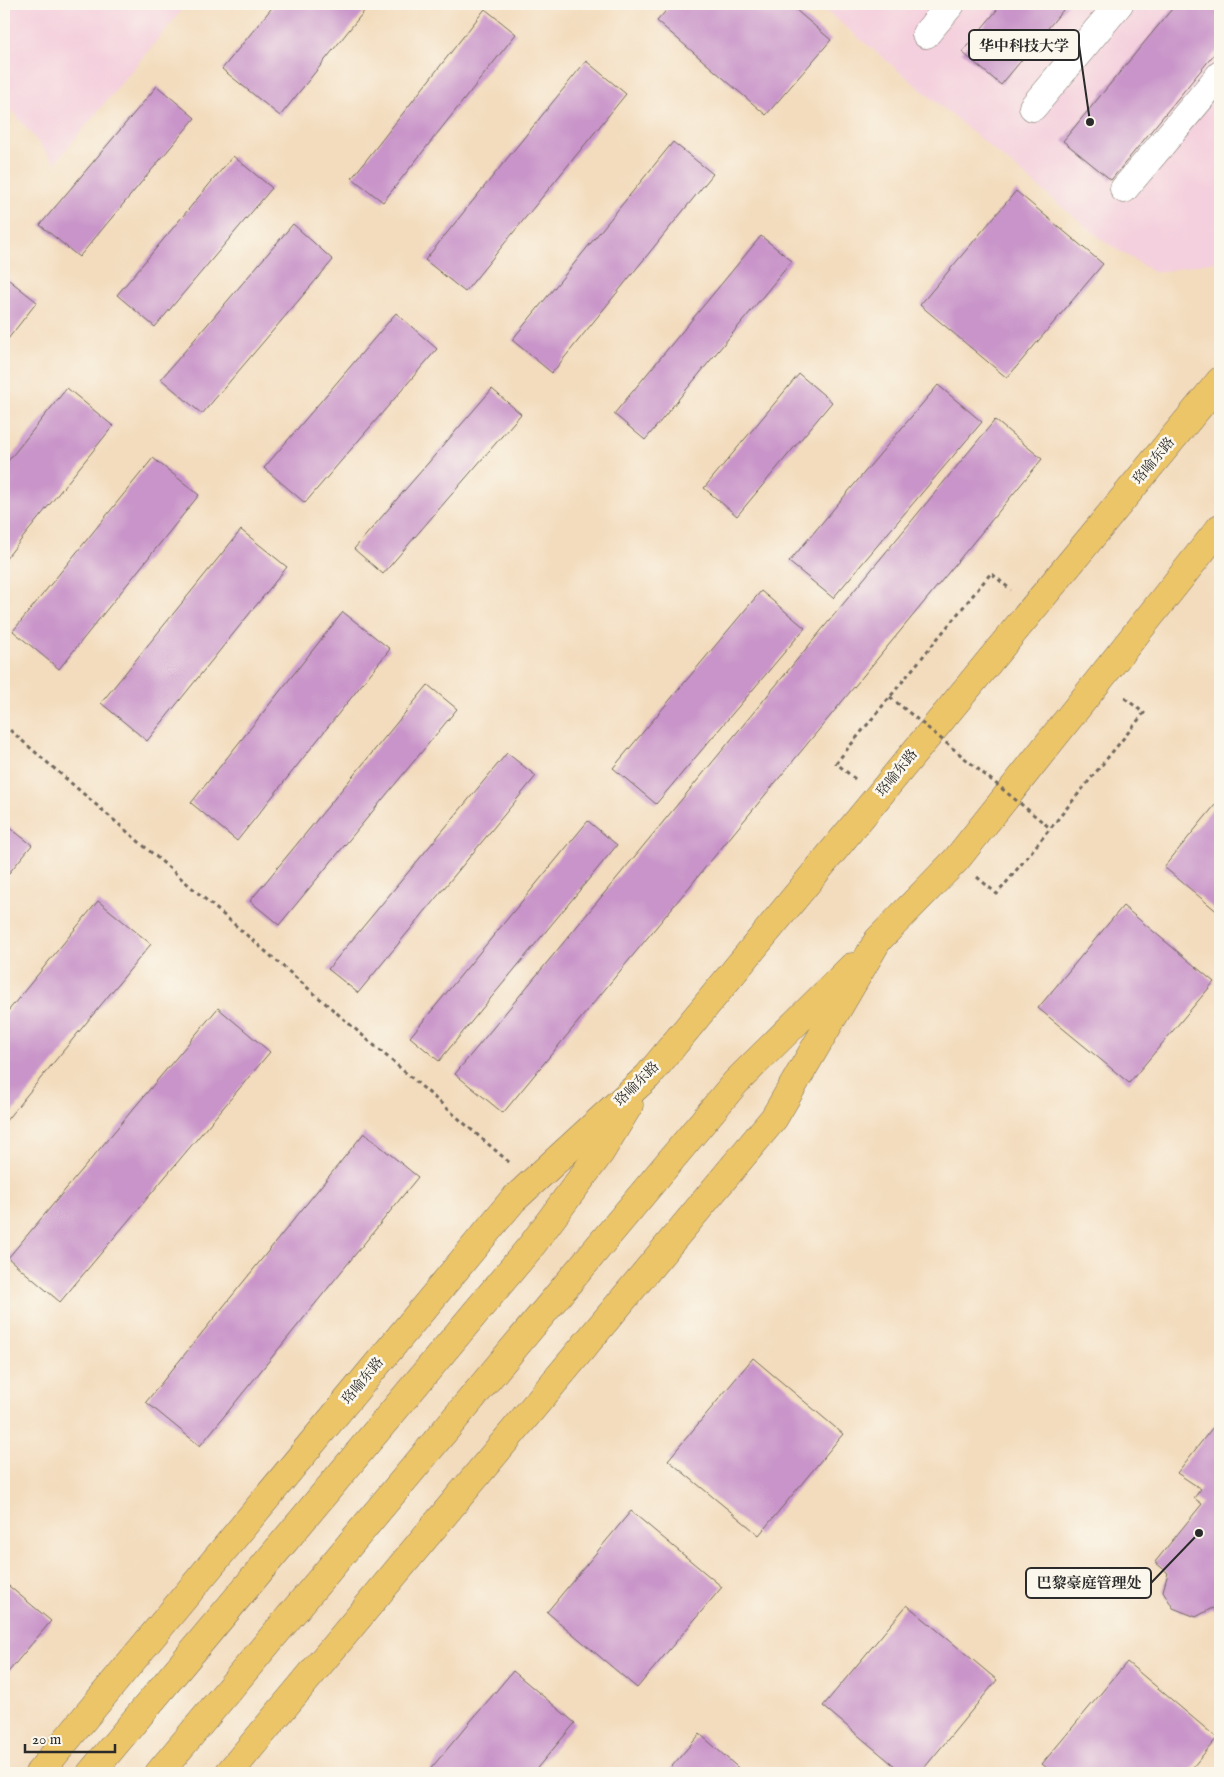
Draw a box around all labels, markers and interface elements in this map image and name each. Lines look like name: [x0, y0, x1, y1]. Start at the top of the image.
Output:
callout: 华中科技大学: [969, 30, 1079, 60]
text: 华中科技大学: [979, 37, 1069, 56]
street label: 珞喻东路: [1129, 434, 1179, 488]
street label: 珞喻东路: [872, 746, 922, 800]
street label: 珞喻东路: [611, 1058, 663, 1110]
street label: 珞喻东路: [338, 1354, 388, 1408]
callout: 巴黎豪庭管理处: [1026, 1568, 1151, 1598]
text: 巴黎豪庭管理处: [1036, 1574, 1142, 1593]
scale bar: [25, 1722, 115, 1754]
text: 20 m: [32, 1730, 62, 1749]

